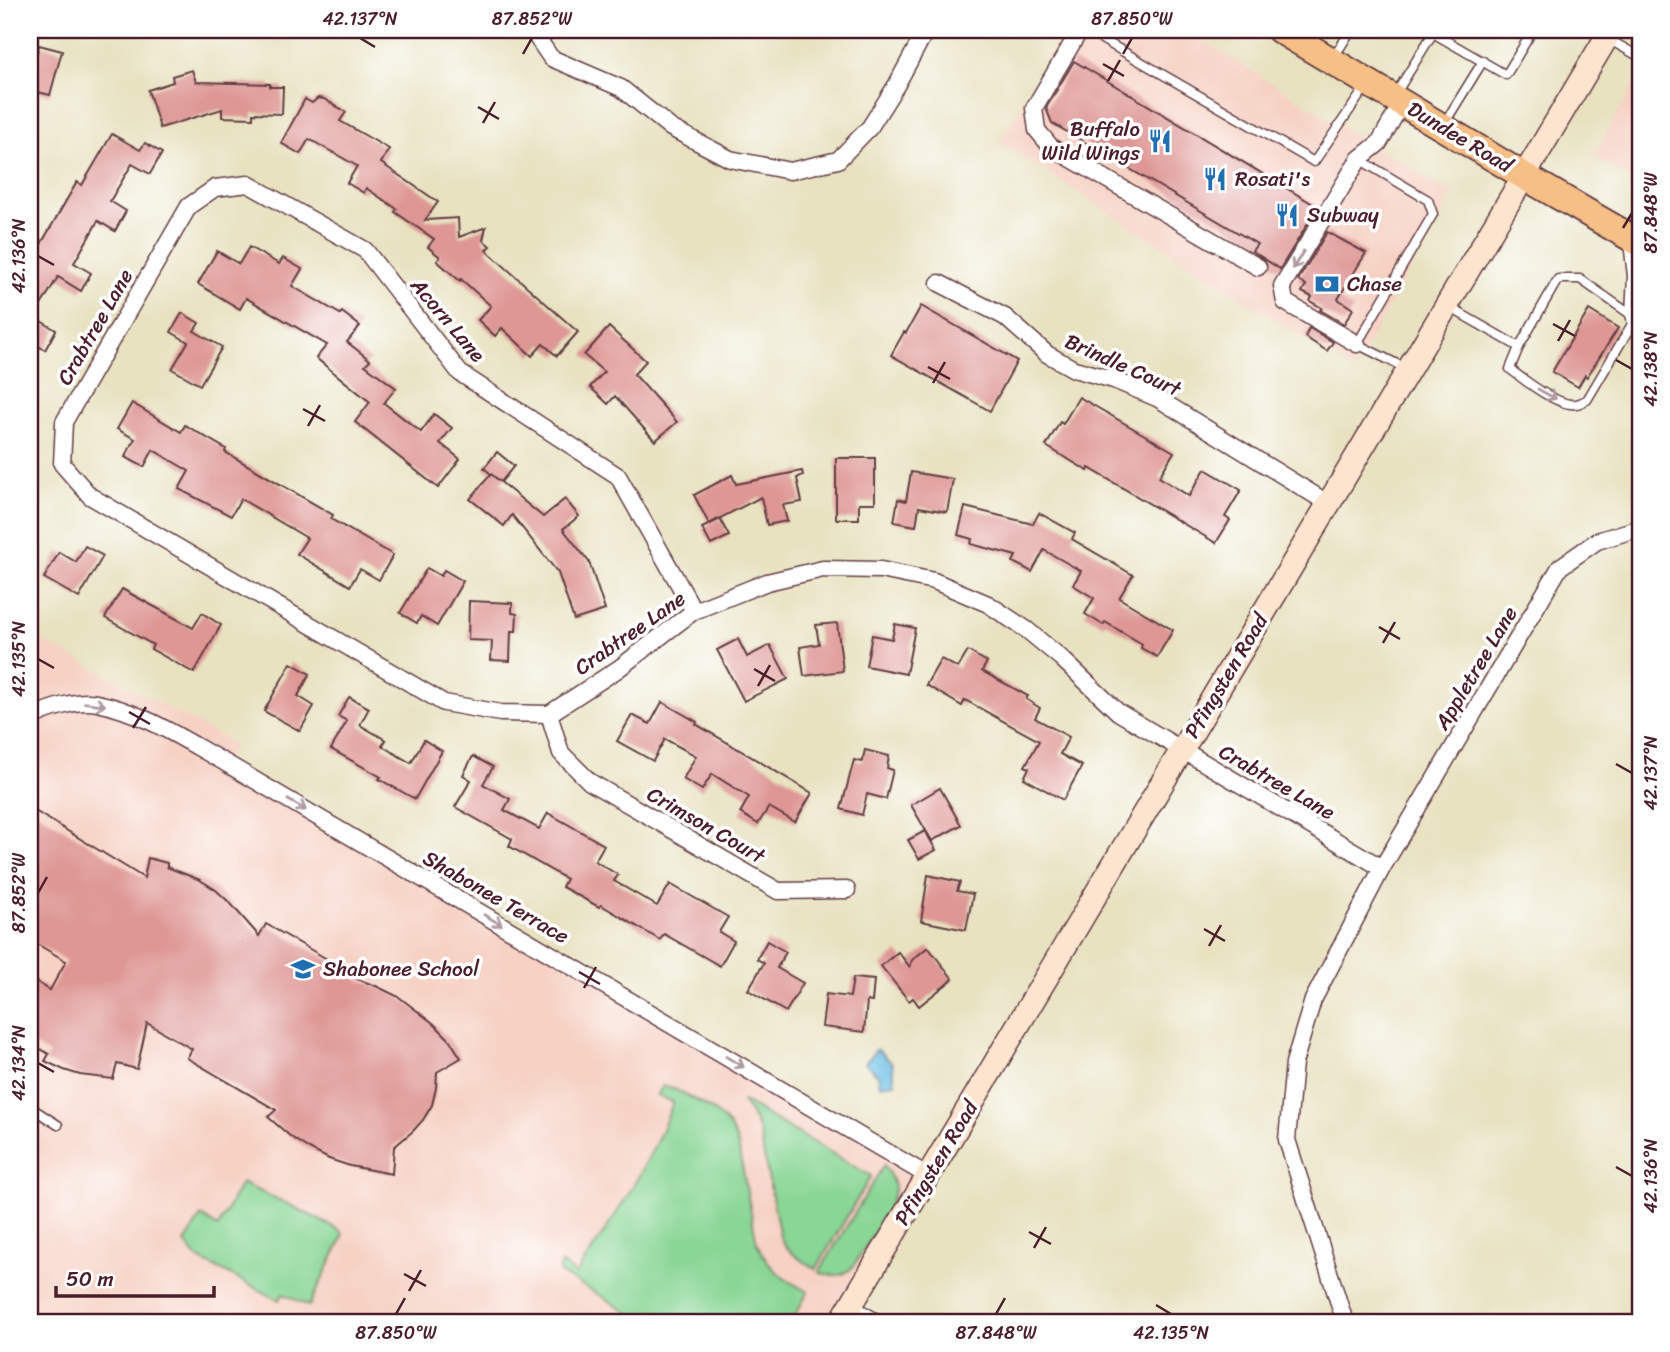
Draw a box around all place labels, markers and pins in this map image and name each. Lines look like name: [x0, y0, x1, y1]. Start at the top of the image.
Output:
place label: Buffalo Wild Wings: [1042, 110, 1140, 172]
restaurant icon: Buffalo Wild Wings: [1146, 127, 1174, 155]
place label: Rosati's: [1235, 160, 1310, 198]
restaurant icon: Rosati's: [1201, 165, 1229, 193]
place label: Subway: [1307, 196, 1379, 234]
restaurant icon: Subway: [1273, 201, 1301, 229]
place label: Chase: [1347, 265, 1402, 303]
bank icon: Chase: [1313, 270, 1341, 298]
place label: Shabonee School: [323, 950, 480, 988]
school or university icon: Shabonee School: [289, 955, 317, 983]

